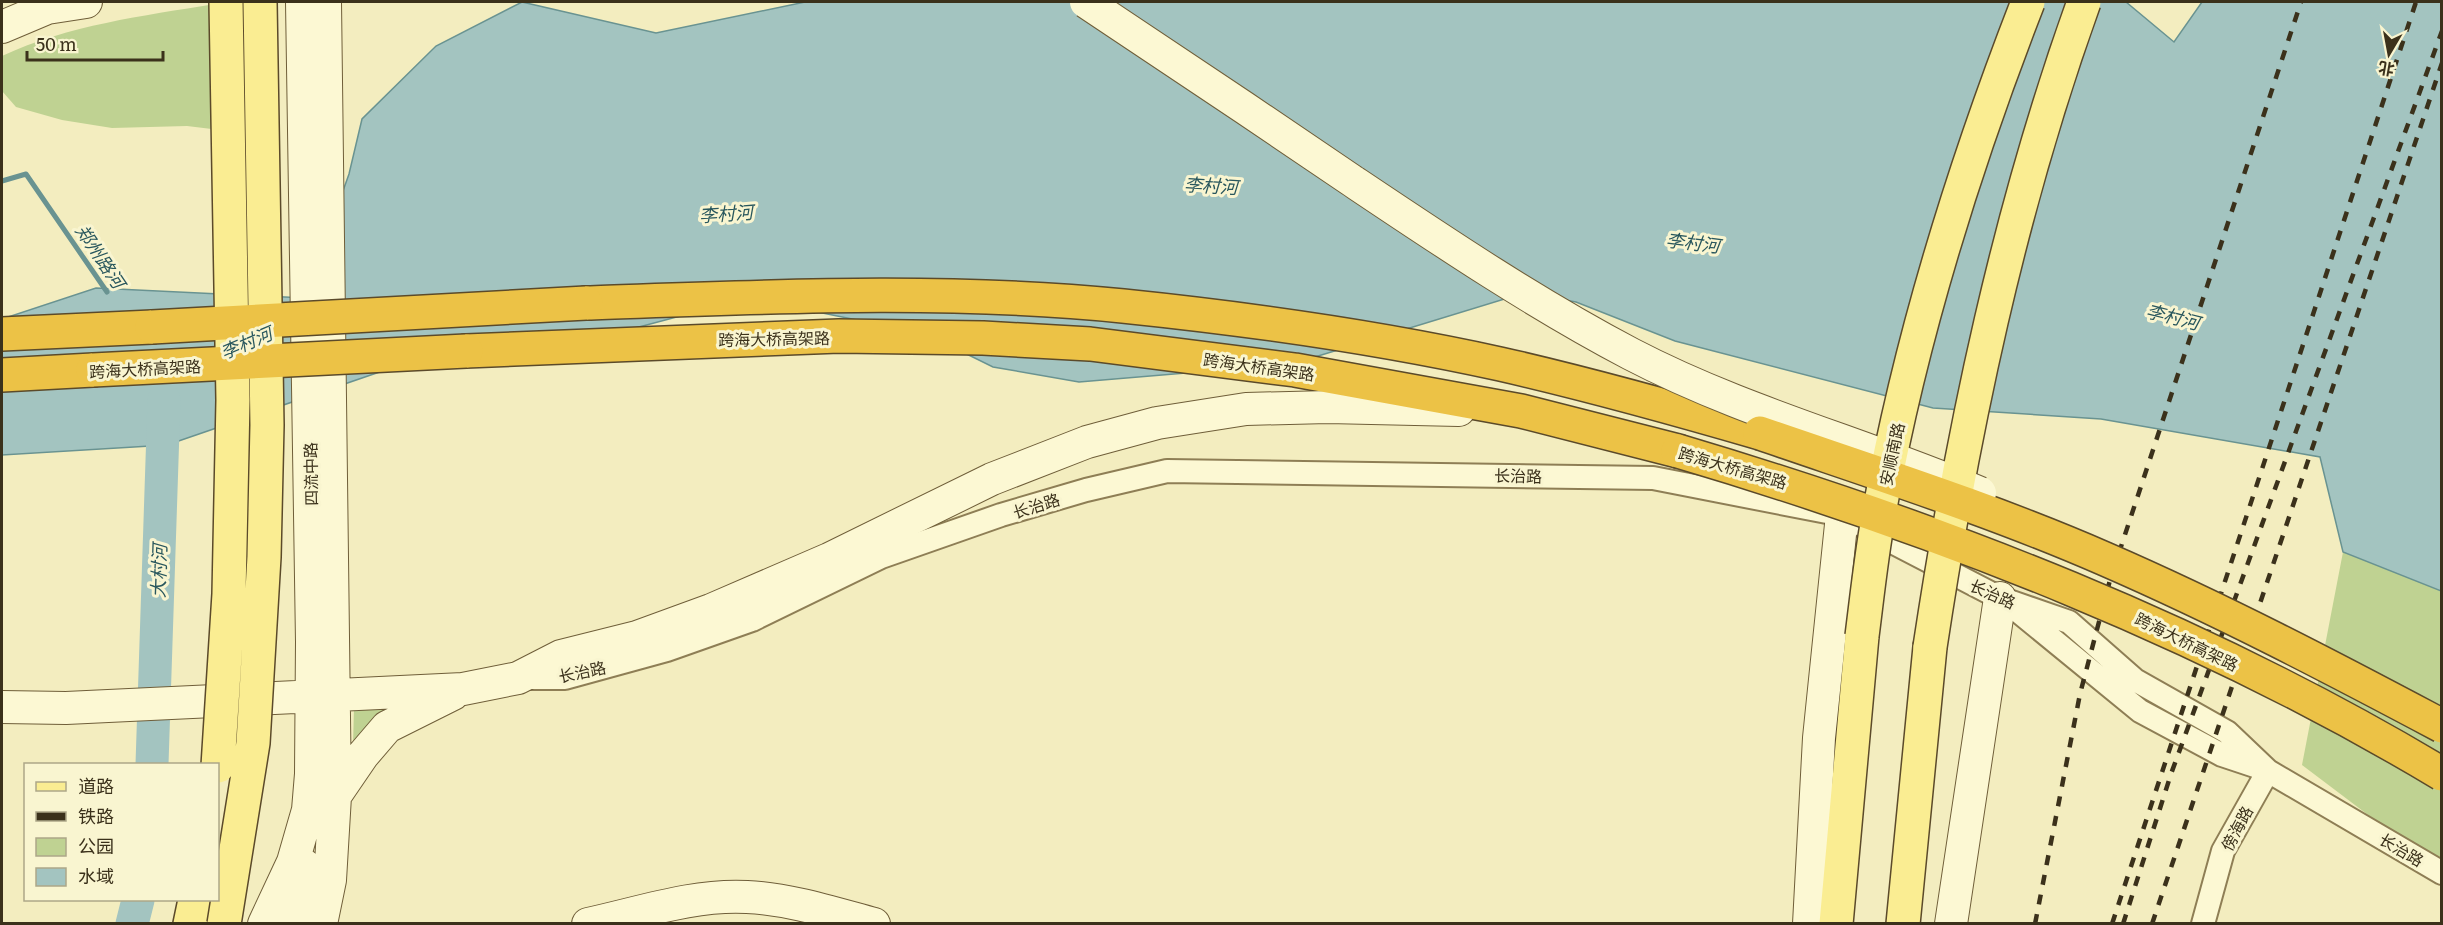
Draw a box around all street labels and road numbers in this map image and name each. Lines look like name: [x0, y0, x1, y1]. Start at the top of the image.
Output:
street label: 跨海大桥高架路: [718, 325, 830, 351]
street label: 跨海大桥高架路: [1202, 346, 1316, 386]
street label: 跨海大桥高架路: [88, 353, 202, 383]
street label: 安顺南路: [1873, 420, 1909, 488]
street label: 跨海大桥高架路: [1676, 440, 1790, 494]
street label: 四流中路: [297, 442, 323, 506]
street label: 长治路: [1494, 463, 1542, 487]
street label: 长治路: [1010, 487, 1062, 523]
street label: 长治路: [1966, 572, 2020, 614]
street label: 跨海大桥高架路: [2131, 606, 2243, 676]
street label: 长治路: [556, 654, 608, 688]
street label: 傍海路: [2214, 801, 2258, 855]
street label: 长治路: [2375, 826, 2429, 872]

